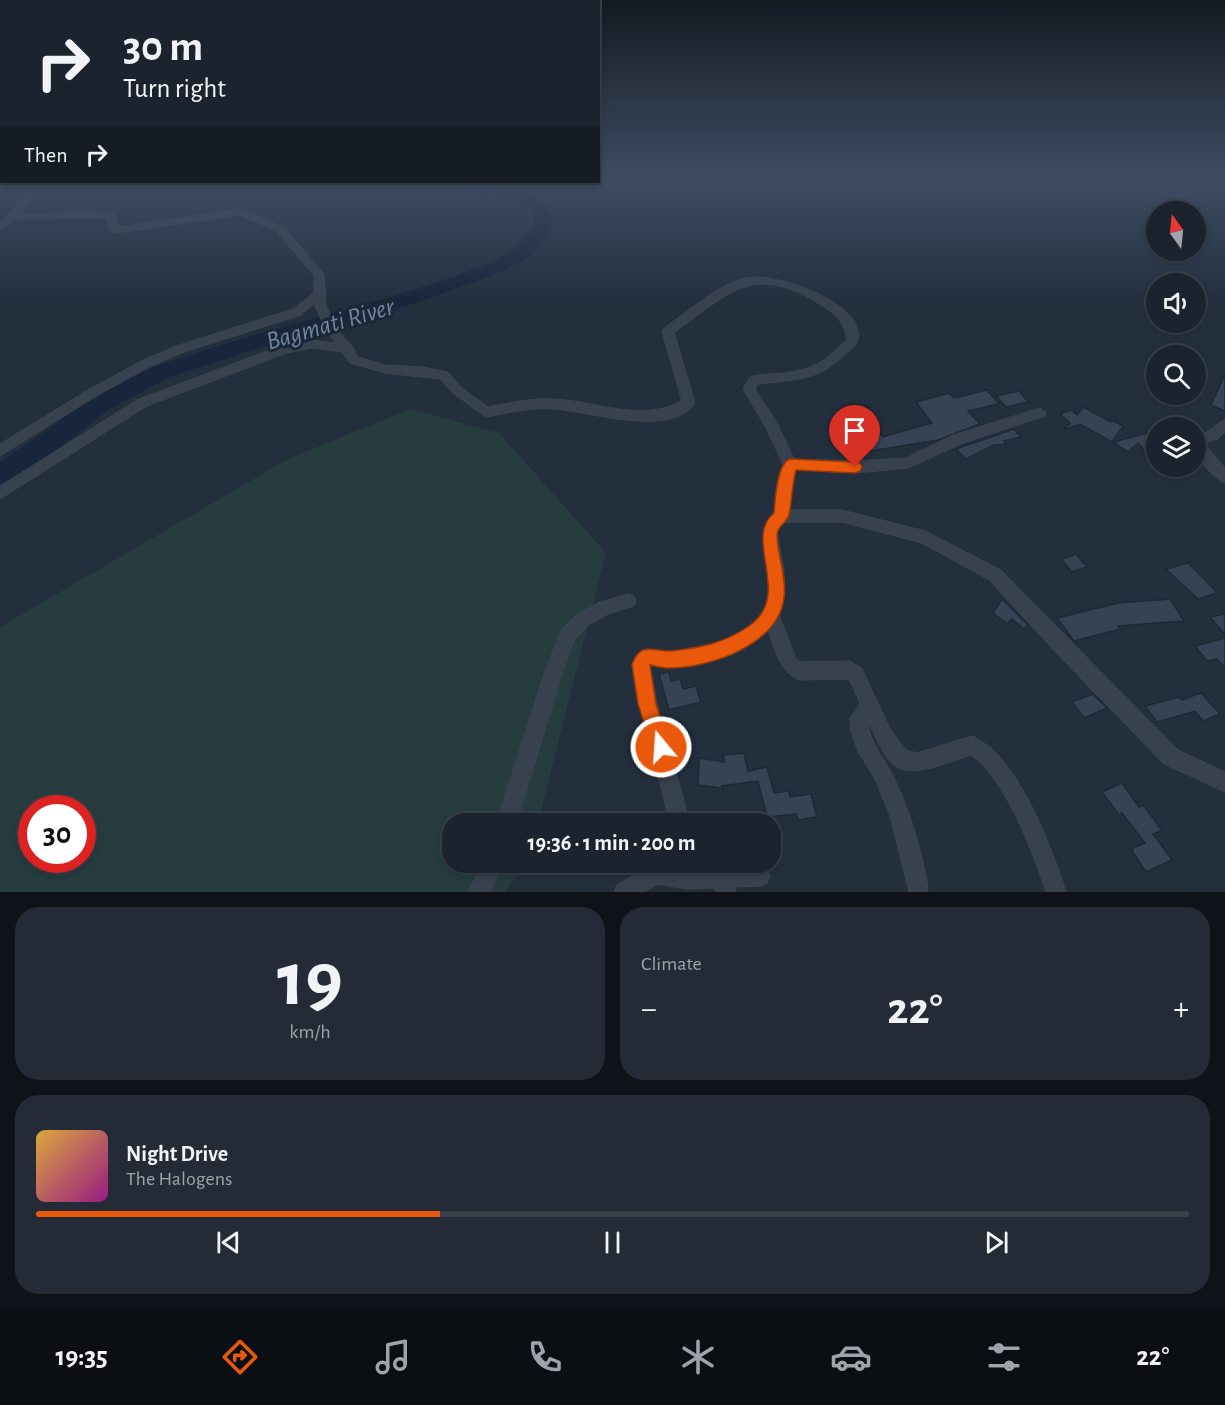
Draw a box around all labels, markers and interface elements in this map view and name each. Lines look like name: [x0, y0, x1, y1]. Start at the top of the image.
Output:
icon: right: [24, 24, 102, 102]
text: 30 m: [123, 26, 203, 68]
text: Turn right: [123, 75, 226, 102]
icon: right: [80, 138, 113, 171]
text: Then: [24, 144, 68, 166]
north arrow: [1146, 201, 1206, 261]
map controls: [1146, 201, 1206, 477]
button: sound: [1146, 273, 1206, 333]
water label: Bagmati River: [263, 293, 399, 355]
button: search: [1146, 345, 1206, 405]
pin: [829, 405, 880, 467]
icon: arrive: [838, 414, 871, 447]
button: layers: [1146, 417, 1206, 477]
position arrow: [629, 715, 693, 779]
speed limit sign: 30: [18, 795, 96, 873]
text: 19:36 · 1 min · 200 m: [528, 832, 695, 854]
text: 19: [277, 942, 343, 1020]
text: Climate: [641, 954, 702, 974]
text: 22°: [887, 987, 943, 1032]
text: −: [641, 993, 657, 1026]
text: +: [1173, 993, 1189, 1026]
text: km/h: [289, 1022, 331, 1042]
text: Night Drive: [126, 1143, 228, 1165]
text: The Halogens: [126, 1169, 232, 1189]
icon: previous: [212, 1226, 245, 1259]
icon: pause: [596, 1226, 629, 1259]
icon: next: [980, 1226, 1013, 1259]
icon: directions: [219, 1336, 261, 1378]
icon: music: [372, 1336, 414, 1378]
icon: phone: [524, 1336, 566, 1378]
icon: climate: [677, 1336, 719, 1378]
icon: car: [830, 1336, 872, 1378]
icon: filters: [983, 1336, 1025, 1378]
text: 19:35: [55, 1343, 108, 1370]
text: 22°: [1136, 1343, 1170, 1370]

